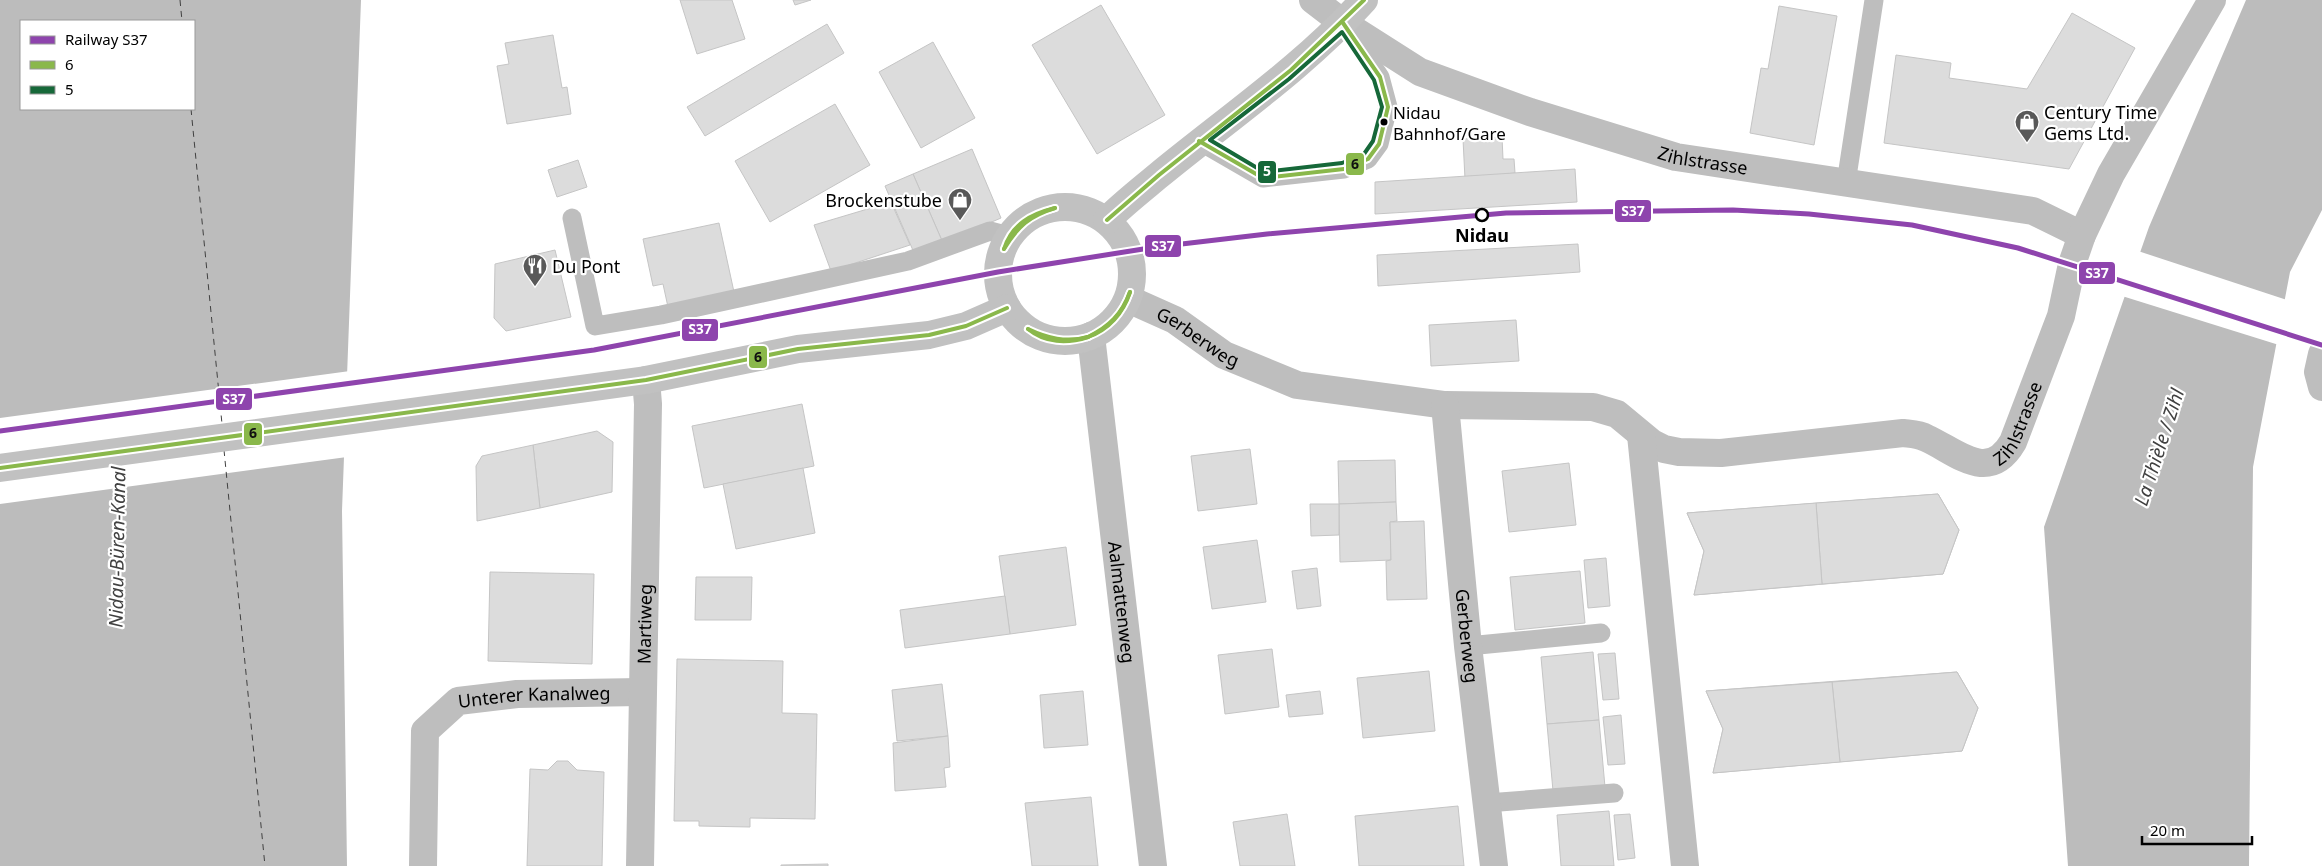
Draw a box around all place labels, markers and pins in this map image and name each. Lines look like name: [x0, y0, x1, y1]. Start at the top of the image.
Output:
place label: Century Time Gems Ltd.: [2044, 100, 2157, 145]
place label: Nidau Bahnhof/Gare: [1393, 101, 1506, 145]
shop icon: Century Time Gems Ltd.: [2014, 109, 2040, 143]
marker: Nidau Bahnhof/Gare: [1379, 117, 1389, 127]
shop icon: Brockenstube: [947, 187, 973, 221]
place label: Brockenstube: [825, 188, 942, 212]
marker: Nidau: [1475, 208, 1489, 222]
place label: Nidau: [1455, 223, 1509, 247]
restaurant icon: Du Pont: [522, 253, 548, 287]
place label: Du Pont: [552, 254, 621, 278]

